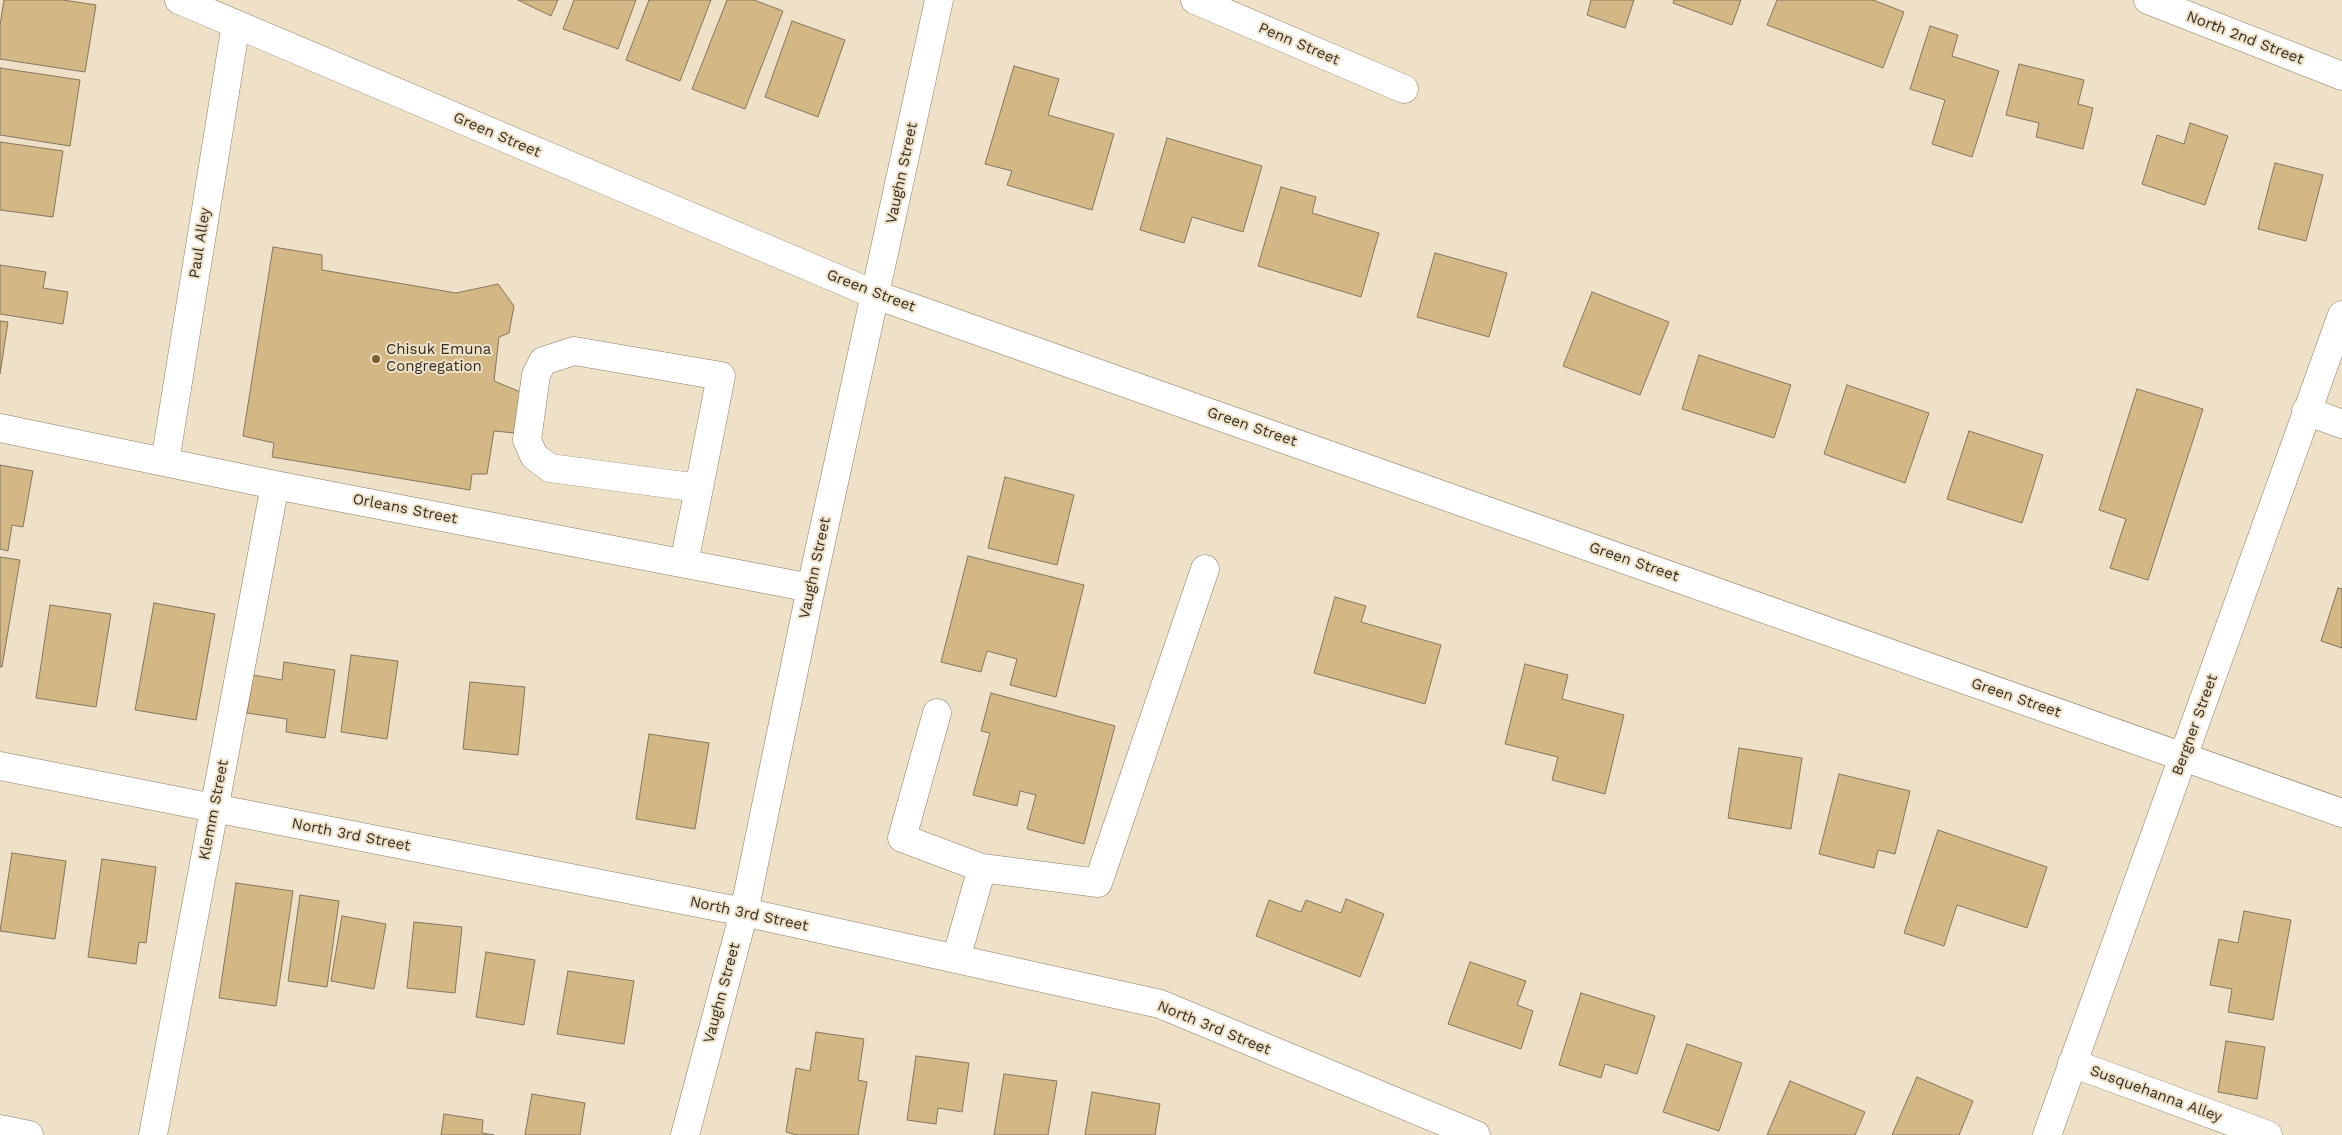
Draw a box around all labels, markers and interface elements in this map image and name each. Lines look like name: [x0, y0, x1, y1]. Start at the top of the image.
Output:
street label: North 2nd Street: [2184, 7, 2306, 69]
street label: Penn Street: [1256, 19, 1342, 69]
street label: Green Street: [450, 108, 544, 162]
street label: Vaughn Street: [882, 121, 922, 225]
street label: Paul Alley: [186, 206, 214, 280]
street label: Green Street: [824, 266, 918, 316]
place label: Chisuk Emuna Congregation: [386, 341, 491, 376]
marker: Chisuk Emuna Congregation: [370, 353, 382, 365]
street label: Green Street: [1205, 403, 1299, 451]
street label: Orleans Street: [351, 490, 459, 528]
street label: Vaughn Street: [795, 516, 835, 620]
street label: Green Street: [1587, 538, 1681, 586]
street label: Bergner Street: [2168, 672, 2222, 778]
street label: Green Street: [1969, 674, 2063, 722]
street label: Klemm Street: [195, 758, 233, 862]
street label: North 3rd Street: [290, 815, 412, 855]
street label: North 3rd Street: [688, 893, 810, 935]
street label: Vaughn Street: [700, 941, 744, 1045]
street label: North 3rd Street: [1155, 997, 1273, 1059]
street label: Susquehanna Alley: [2088, 1062, 2224, 1126]

